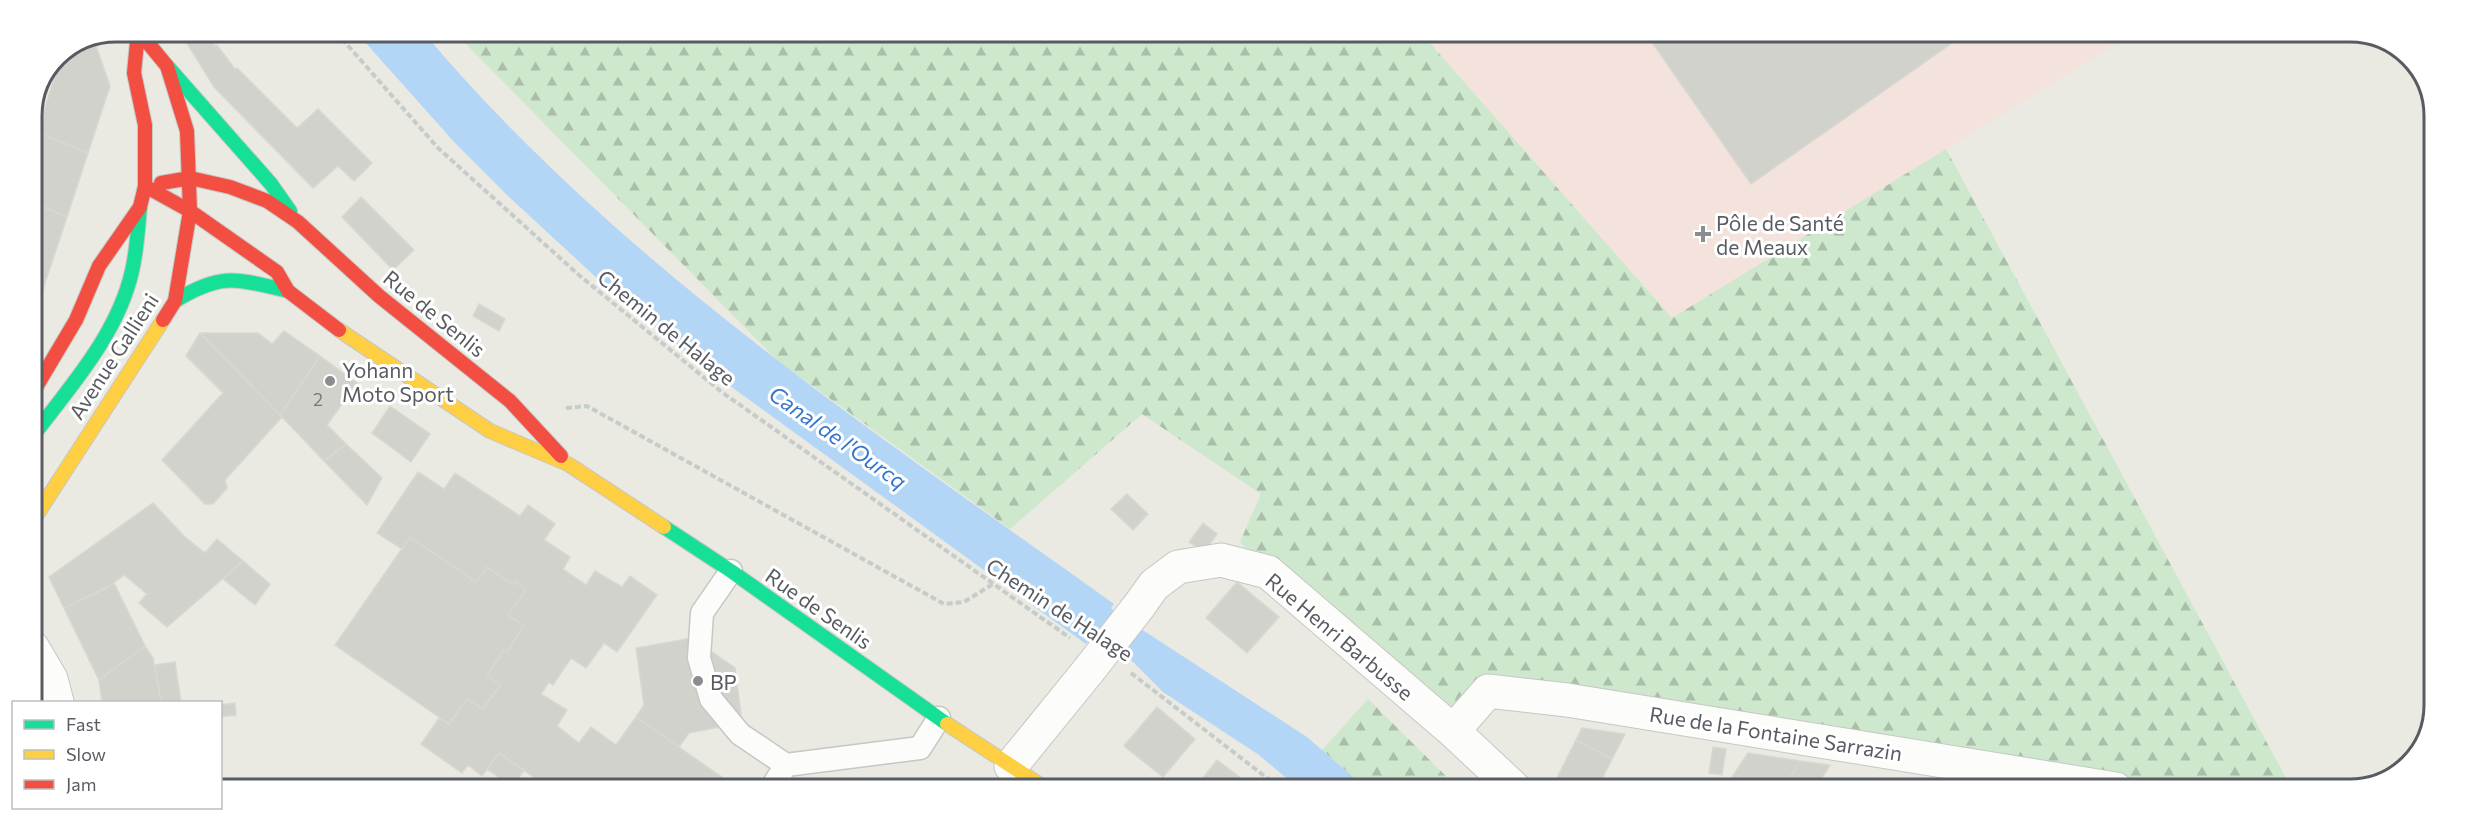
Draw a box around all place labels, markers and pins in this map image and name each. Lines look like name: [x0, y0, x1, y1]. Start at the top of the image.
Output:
place label: Pôle de Santé de Meaux: [1716, 210, 1844, 259]
marker: Pôle de Santé de Meaux: [1694, 225, 1712, 243]
place label: Yohann Moto Sport: [342, 357, 454, 406]
marker: Yohann Moto Sport: [323, 374, 337, 388]
place label: BP: [710, 669, 737, 694]
marker: BP: [691, 674, 705, 688]

